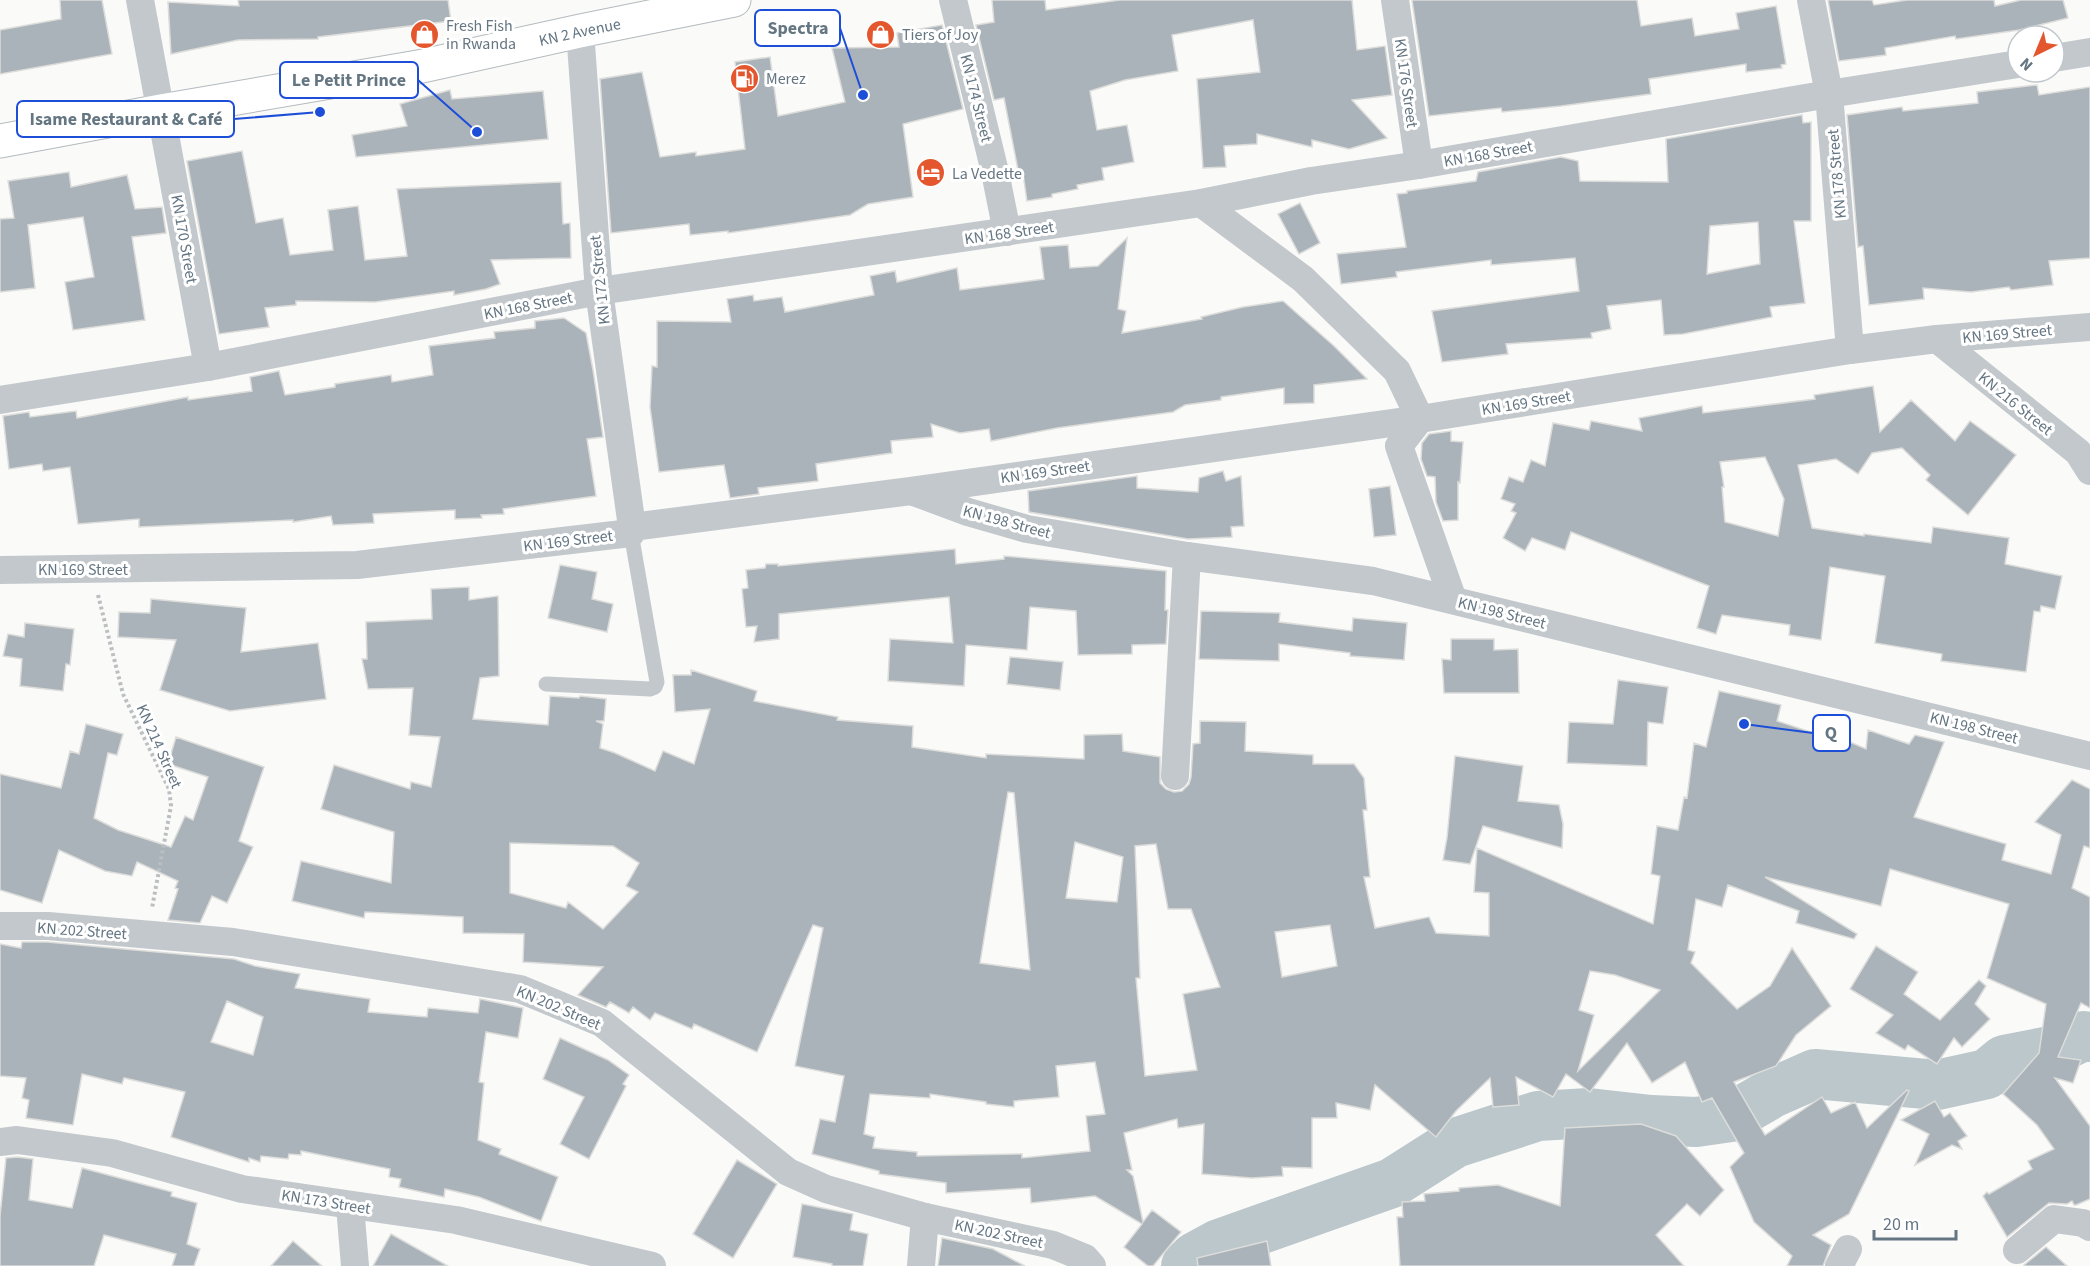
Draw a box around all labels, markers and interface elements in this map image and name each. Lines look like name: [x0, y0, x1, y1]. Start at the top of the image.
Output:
callout: Spectra: [755, 10, 840, 46]
street label: KN 2 Avenue: [537, 13, 623, 52]
place label: Fresh Fish in Rwanda: [446, 15, 516, 55]
text: Spectra: [768, 16, 828, 41]
shop icon: Fresh Fish in Rwanda: [409, 18, 441, 50]
shop icon: Tiers of Joy: [865, 18, 897, 50]
place label: Tiers of Joy: [902, 24, 979, 46]
north arrow: [2006, 24, 2066, 84]
street label: KN 176 Street: [1389, 37, 1423, 130]
street label: KN 174 Street: [954, 52, 998, 145]
text: N: [2015, 53, 2038, 76]
callout: Le Petit Prince: [280, 62, 418, 98]
fuel station icon: Merez: [729, 62, 761, 94]
text: Le Petit Prince: [292, 68, 406, 93]
place label: Merez: [766, 68, 806, 90]
callout: Isame Restaurant & Café: [17, 101, 234, 137]
text: Isame Restaurant & Café: [29, 107, 223, 132]
street label: KN 178 Street: [1822, 128, 1852, 220]
street label: KN 168 Street: [1442, 135, 1535, 173]
hotel icon: La Vedette: [915, 157, 947, 189]
place label: La Vedette: [952, 163, 1022, 185]
street label: KN 170 Street: [165, 193, 203, 286]
street label: KN 168 Street: [963, 216, 1056, 250]
street label: KN 172 Street: [584, 233, 616, 326]
street label: KN 168 Street: [482, 286, 575, 325]
street label: KN 169 Street: [1961, 319, 2053, 349]
street label: KN 216 Street: [1973, 367, 2058, 441]
street label: KN 169 Street: [1480, 385, 1573, 421]
street label: KN 169 Street: [999, 455, 1092, 489]
street label: KN 198 Street: [960, 500, 1054, 544]
street label: KN 169 Street: [522, 525, 615, 557]
street label: KN 169 Street: [38, 559, 129, 581]
street label: KN 198 Street: [1455, 591, 1549, 635]
street label: KN 214 Street: [131, 701, 188, 793]
street label: KN 198 Street: [1927, 706, 2021, 750]
callout: Q: [1813, 715, 1850, 751]
text: Q: [1825, 721, 1838, 746]
street label: KN 202 Street: [36, 917, 128, 945]
street label: KN 202 Street: [513, 980, 605, 1036]
street label: KN 173 Street: [280, 1184, 373, 1220]
scale bar: [1874, 1203, 1956, 1241]
text: 20 m: [1883, 1212, 1919, 1237]
street label: KN 202 Street: [953, 1214, 1046, 1254]

